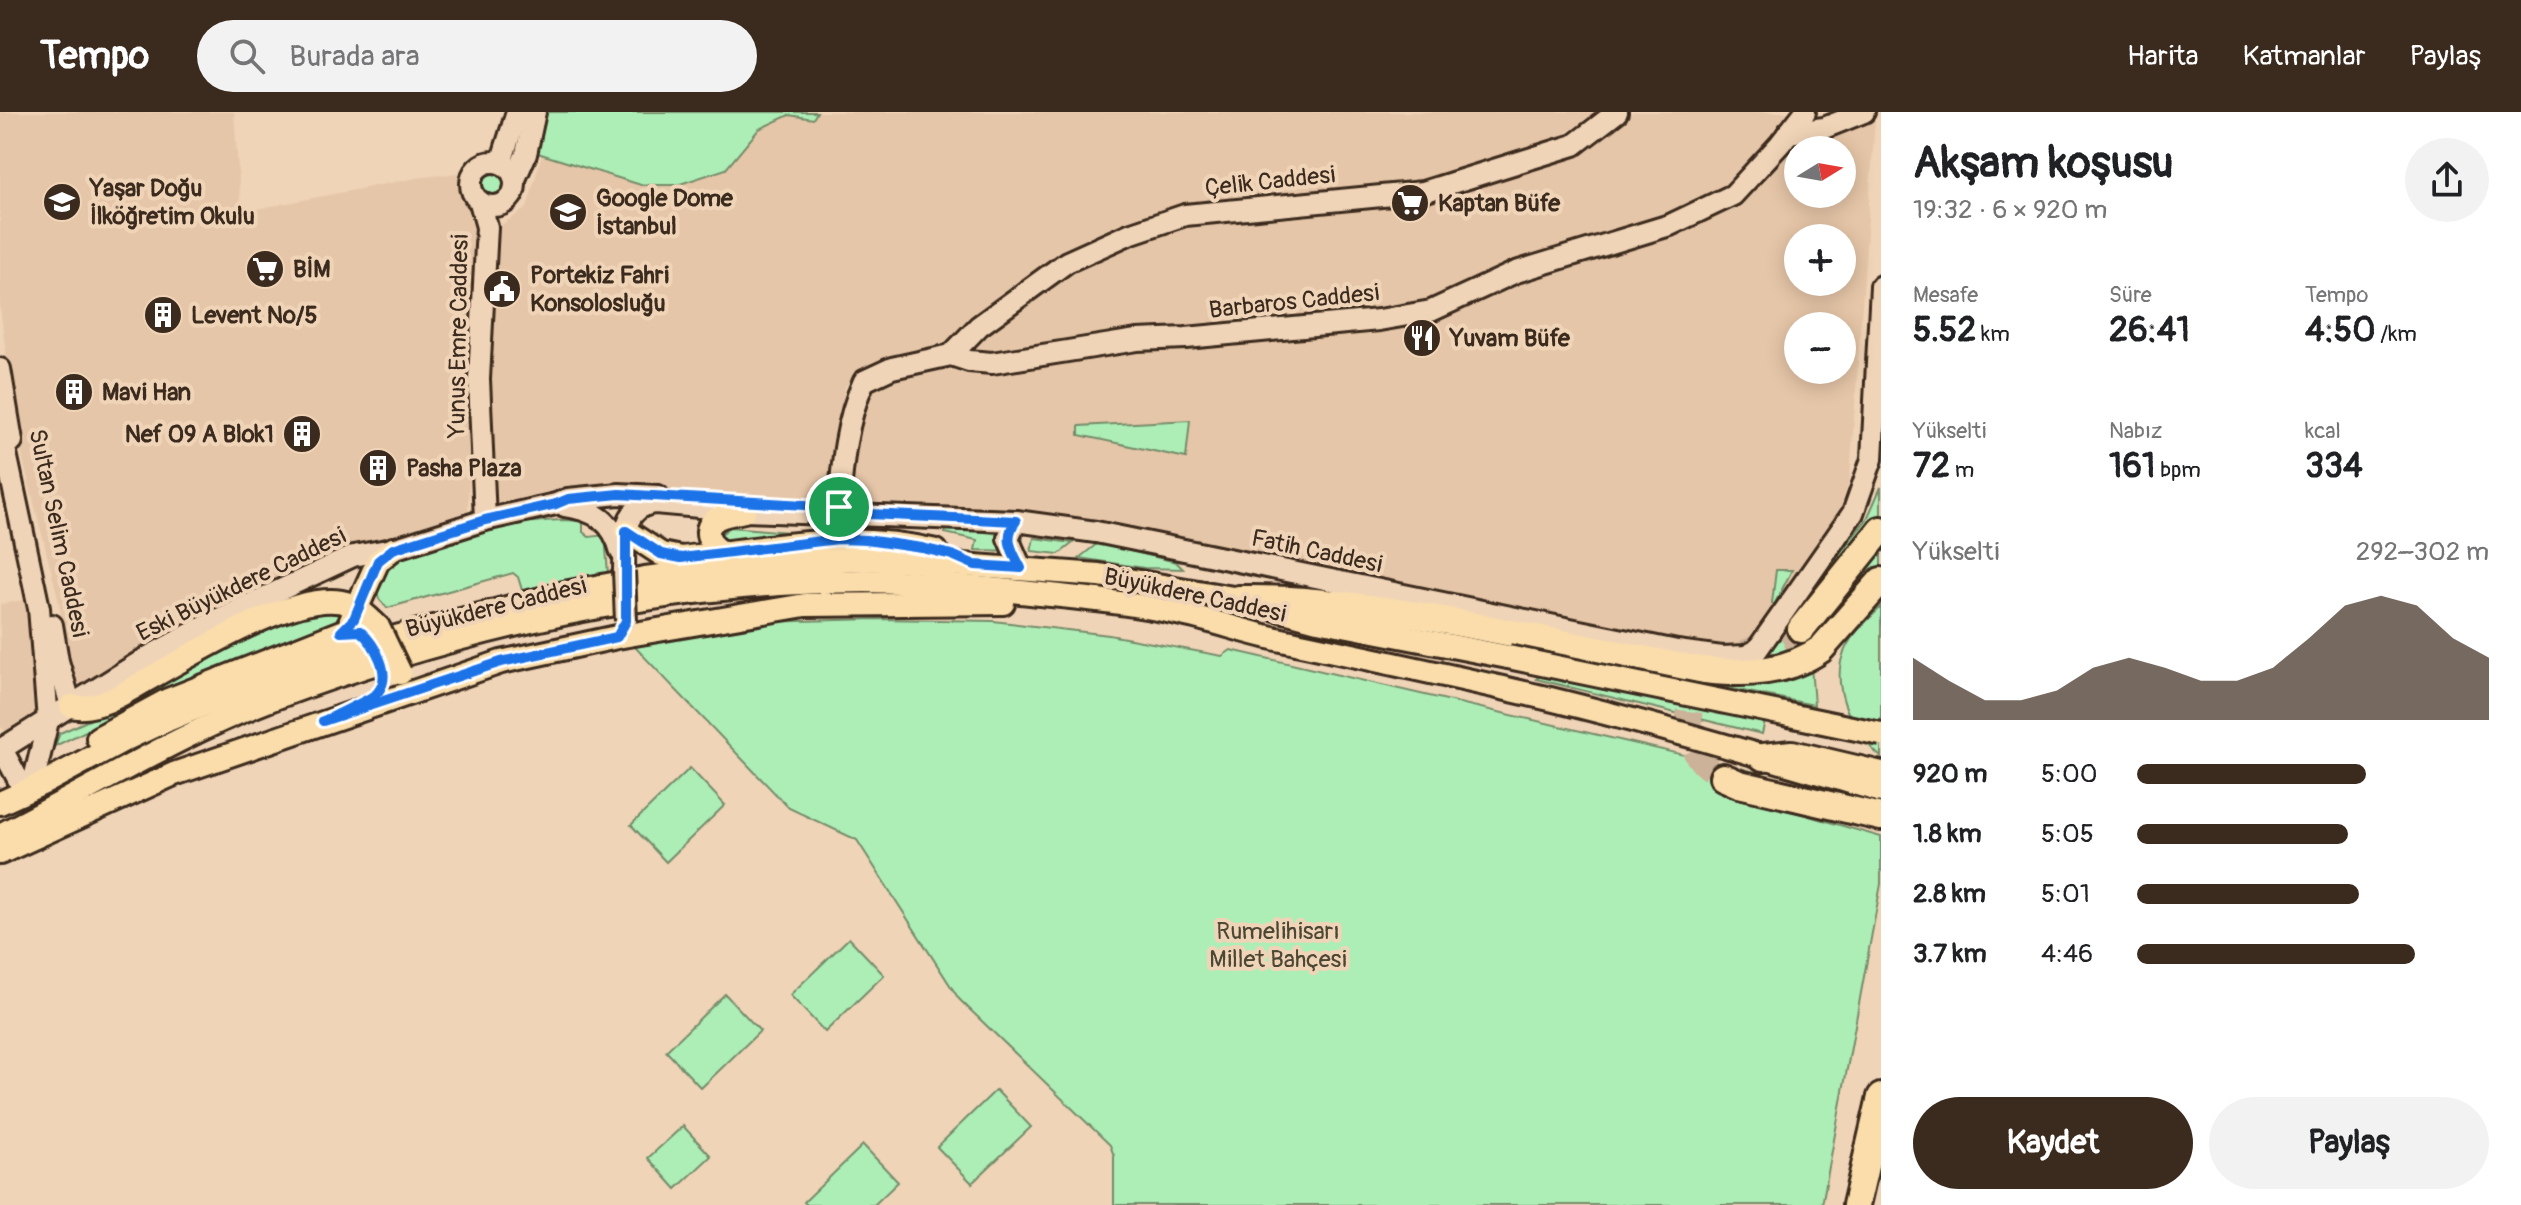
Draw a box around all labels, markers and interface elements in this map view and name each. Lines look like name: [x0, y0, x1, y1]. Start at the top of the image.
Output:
search box: [197, 20, 757, 92]
text: Tempo: [40, 32, 149, 80]
icon: search: [225, 34, 269, 78]
text: Burada ara: [289, 38, 420, 75]
text: Harita: [2127, 39, 2199, 74]
text: Katmanlar: [2243, 39, 2365, 74]
text: Paylaş: [2409, 39, 2481, 74]
north arrow: [1784, 136, 1856, 208]
map controls: [1784, 136, 1856, 384]
text: Akşam koşusu: [1913, 136, 2173, 191]
button: share: [2405, 138, 2489, 222]
street label: Çelik Caddesi: [1203, 160, 1337, 203]
place label: Yaşar Doğu İlköğretim Okulu: [89, 174, 255, 231]
school or university icon: Yaşar Doğu İlköğretim Okulu: [41, 181, 83, 223]
supermarket icon: Kaptan Büfe: [1389, 182, 1431, 224]
place label: Google Dome İstanbul: [596, 184, 734, 241]
place label: Kaptan Büfe: [1438, 189, 1561, 218]
school or university icon: Google Dome İstanbul: [547, 191, 589, 233]
text: 19:32 · 6 × 920 m: [1913, 194, 2107, 226]
button: +: [1784, 224, 1856, 296]
street label: Yunus Emre Caddesi: [442, 234, 475, 439]
supermarket icon: BİM: [244, 248, 286, 290]
place label: BİM: [293, 255, 331, 284]
place label: Portekiz Fahri Konsolosluğu: [530, 261, 669, 318]
public building icon: Portekiz Fahri Konsolosluğu: [481, 268, 523, 310]
street label: Barbaros Caddesi: [1208, 278, 1381, 325]
text: Mesafe: [1913, 281, 1978, 309]
text: Süre: [2109, 281, 2151, 309]
text: Tempo: [2305, 281, 2368, 309]
building icon: Levent No/5: [142, 294, 184, 336]
place label: Levent No/5: [191, 301, 317, 330]
text: 5.52: [1913, 309, 1976, 352]
text: 26:41: [2109, 309, 2190, 352]
text: 4:50: [2305, 309, 2375, 352]
button: −: [1784, 312, 1856, 384]
restaurant icon: Yuvam Büfe: [1401, 317, 1443, 359]
text: km: [1976, 320, 2010, 348]
text: /km: [2375, 320, 2417, 348]
place label: Yuvam Büfe: [1449, 324, 1571, 353]
building icon: Mavi Han: [53, 371, 95, 413]
place label: Mavi Han: [102, 378, 191, 407]
building icon: Nef 09 A Blok1: [281, 413, 323, 455]
text: Yükselti: [1913, 417, 1986, 445]
text: Nabız: [2109, 417, 2162, 445]
text: kcal: [2305, 417, 2341, 445]
place label: Nef 09 A Blok1: [125, 420, 274, 449]
street label: Sultan Selim Caddesi: [22, 426, 95, 640]
text: 72: [1913, 445, 1950, 488]
text: 161: [2109, 445, 2155, 488]
text: 334: [2305, 445, 2363, 488]
building icon: Pasha Plaza: [357, 447, 399, 489]
place label: Pasha Plaza: [406, 454, 522, 483]
text: m: [1950, 456, 1974, 484]
text: bpm: [2155, 456, 2201, 484]
pin: [805, 473, 873, 541]
icon: arrive: [817, 485, 861, 529]
street label: Eski Büyükdere Caddesi: [132, 521, 351, 648]
street label: Fatih Caddesi: [1249, 523, 1385, 579]
text: Yükselti: [1913, 536, 1999, 568]
text: 292–302 m: [2356, 536, 2489, 568]
street label: Büyükdere Caddesi: [1101, 562, 1289, 629]
street label: Büyükdere Caddesi: [403, 571, 590, 644]
text: 920 m: [1913, 758, 1987, 790]
text: 5:00: [2041, 758, 2098, 790]
text: 1.8 km: [1913, 818, 1982, 850]
text: 5:05: [2041, 818, 2094, 850]
text: 2.8 km: [1913, 878, 1986, 910]
text: 5:01: [2041, 878, 2090, 910]
park label: Rumelihisarı Millet Bahçesi: [1209, 917, 1347, 974]
text: 3.7 km: [1913, 938, 1987, 970]
text: 4:46: [2041, 938, 2093, 970]
button: Kaydet: [1913, 1097, 2193, 1189]
button: Paylaş: [2209, 1097, 2489, 1189]

